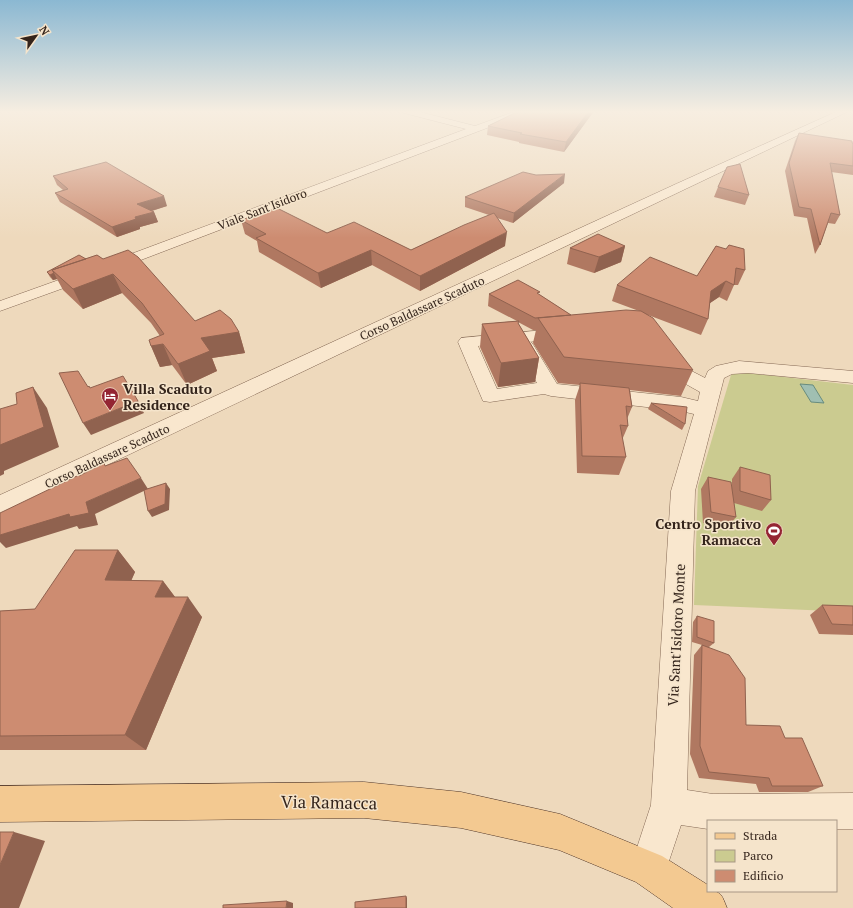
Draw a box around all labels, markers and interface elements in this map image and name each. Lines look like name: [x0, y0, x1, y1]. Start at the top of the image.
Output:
north arrow: [16, 16, 56, 56]
text: N: [36, 23, 53, 38]
street label: Viale Sant'Isidoro: [215, 185, 309, 233]
street label: Corso Baldassare Scaduto: [357, 272, 487, 344]
place label: Villa Scaduto Residence: [123, 379, 212, 414]
hotel icon: Villa Scaduto Residence: [100, 386, 120, 411]
street label: Corso Baldassare Scaduto: [42, 420, 172, 492]
place label: Centro Sportivo Ramacca: [655, 514, 761, 549]
sports icon: Centro Sportivo Ramacca: [764, 521, 784, 546]
street label: Via Sant'Isidoro Monte: [663, 563, 689, 707]
street label: Via Ramacca: [281, 790, 378, 814]
legend: [707, 820, 837, 892]
text: Strada: [743, 828, 777, 843]
text: Parco: [743, 848, 773, 863]
text: Edificio: [743, 868, 784, 883]

